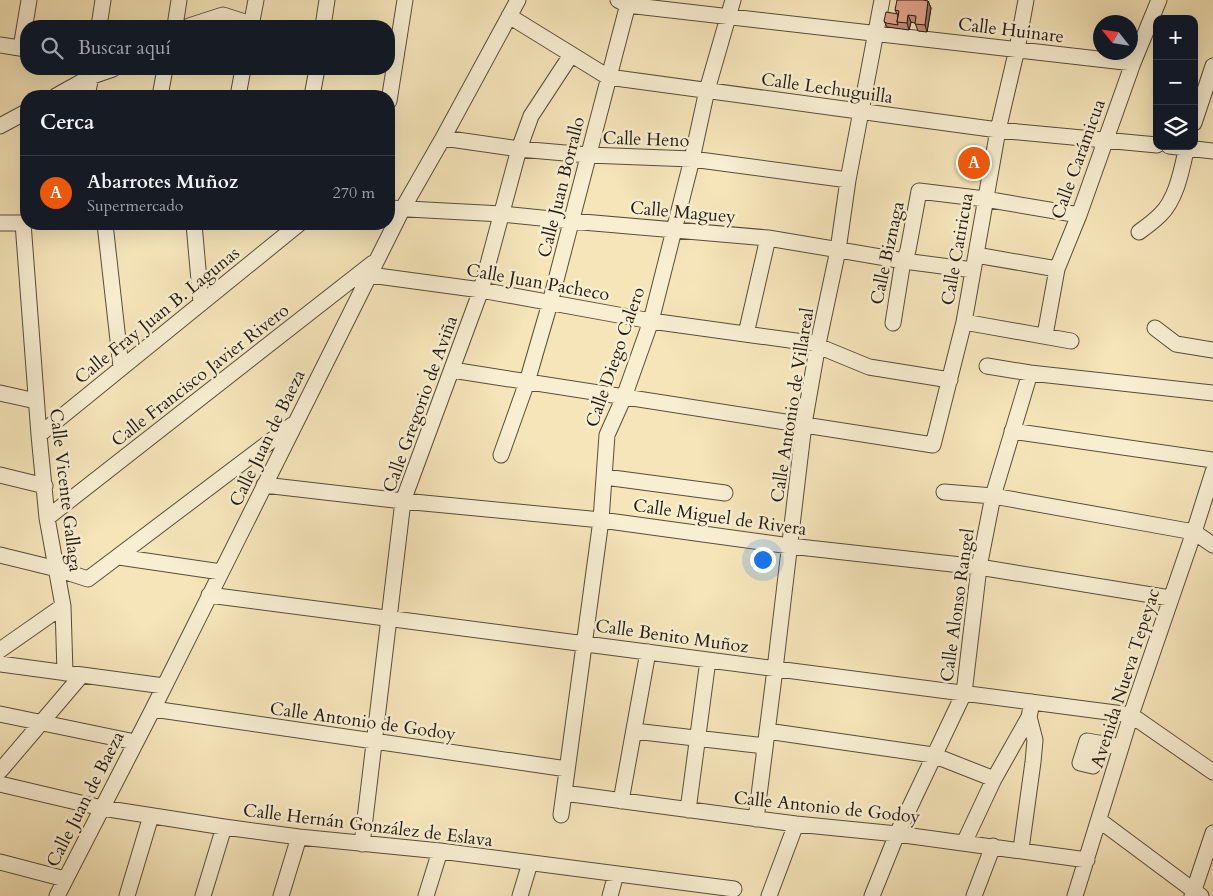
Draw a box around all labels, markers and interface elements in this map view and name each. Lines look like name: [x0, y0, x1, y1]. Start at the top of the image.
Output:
street label: Calle Huinare: [957, 12, 1065, 49]
north arrow: [1093, 15, 1138, 60]
map controls: [1153, 15, 1198, 150]
button: +: [1153, 15, 1198, 60]
search box: [20, 20, 395, 75]
icon: search: [38, 34, 66, 62]
text: Buscar aquí: [78, 35, 171, 61]
button: −: [1153, 60, 1198, 105]
street label: Calle Lechuguilla: [759, 67, 895, 110]
street label: Calle Carámicua: [1045, 96, 1112, 223]
button: layers: [1153, 105, 1198, 150]
text: Cerca: [40, 108, 94, 137]
street label: Calle Juan Borrallo: [532, 114, 591, 260]
street label: Calle Heno: [602, 125, 690, 154]
pin: A: [958, 144, 990, 182]
text: Abarrotes Muñoz: [87, 169, 238, 195]
text: A: [50, 182, 62, 204]
text: 270 m: [333, 182, 375, 204]
street label: Calle Catiricua: [935, 191, 980, 307]
text: Supermercado: [87, 195, 183, 217]
street label: Calle Maguey: [629, 195, 737, 230]
street label: Calle Biznaga: [864, 199, 911, 307]
street label: Calle Fray Juan B. Lagunas: [69, 241, 245, 390]
street label: Calle Juan Pacheco: [464, 258, 612, 307]
street label: Calle Diego Calero: [580, 283, 651, 431]
street label: Calle Francisco Javier Rivero: [106, 298, 295, 453]
street label: Calle Antonio de Villareal: [765, 305, 820, 504]
street label: Calle Gregorio de Aviña: [377, 312, 464, 496]
street label: Calle Juan de Baeza: [224, 366, 311, 511]
street label: Calle Vicente Gallaga: [43, 407, 88, 573]
street label: Calle Miguel de Rivera: [632, 493, 809, 542]
street label: Calle Alonso Rangel: [934, 526, 981, 684]
your location: [750, 547, 776, 573]
street label: Avenida Nueva Tepeyac: [1085, 585, 1166, 771]
street label: Calle Benito Muñoz: [594, 613, 750, 660]
street label: Calle Antonio de Godoy: [268, 696, 458, 747]
street label: Calle Juan de Baeza: [40, 727, 131, 871]
street label: Calle Antonio de Godoy: [732, 785, 922, 830]
street label: Calle Hernán González de Eslava: [242, 798, 494, 853]

